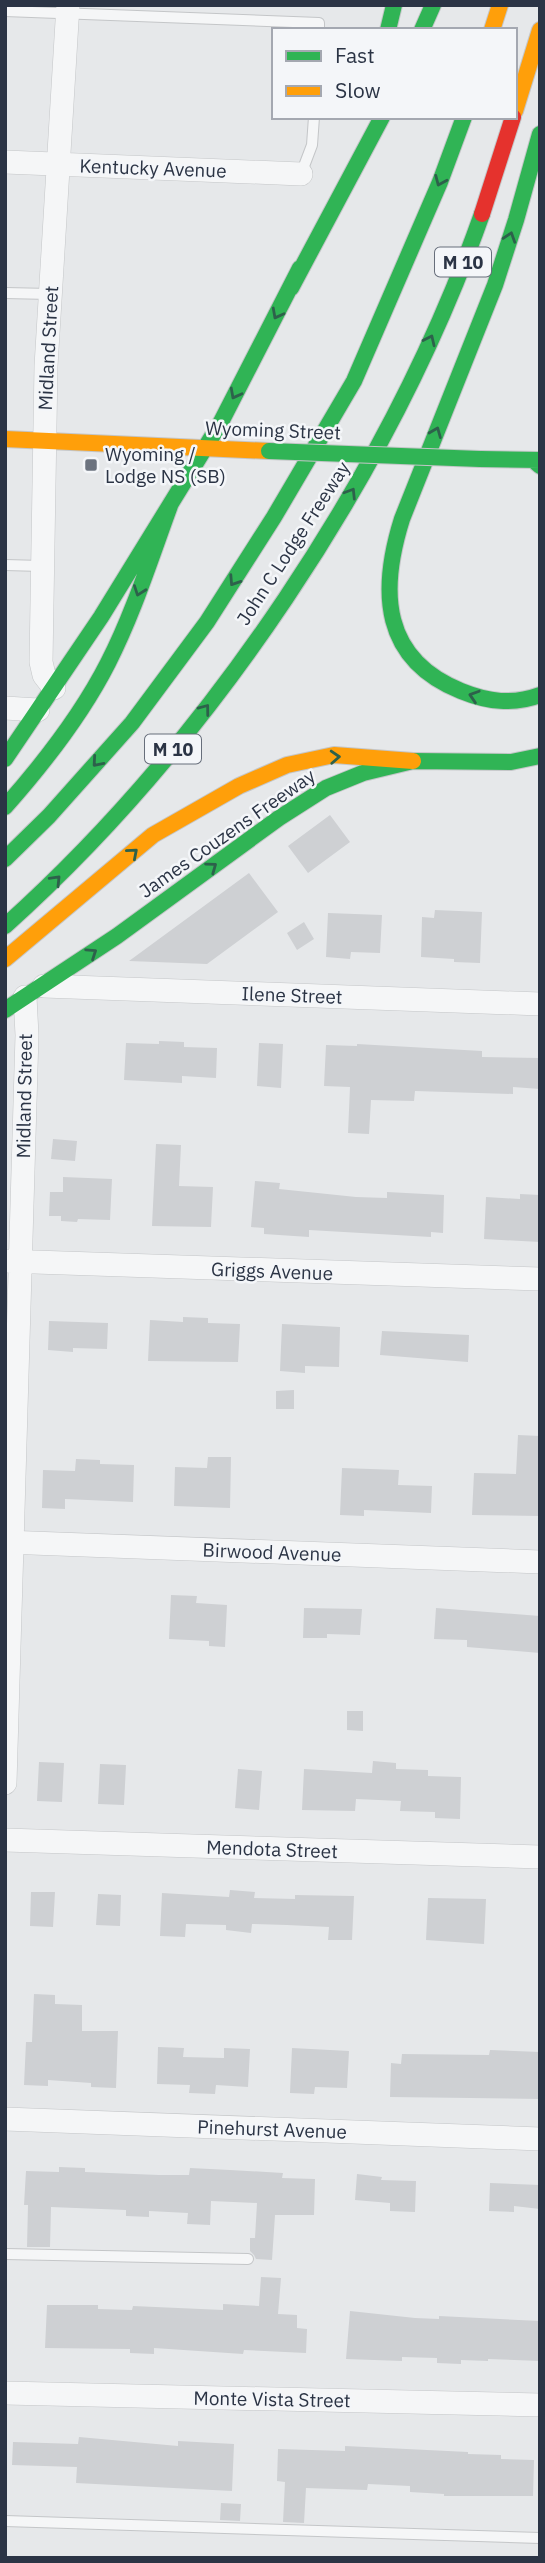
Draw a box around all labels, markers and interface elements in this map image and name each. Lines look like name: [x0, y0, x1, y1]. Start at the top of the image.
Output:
legend: [272, 28, 517, 119]
text: Fast: [335, 41, 375, 69]
text: Slow: [335, 76, 381, 104]
street label: Kentucky Avenue: [79, 153, 227, 183]
one-way arrow: [434, 174, 448, 186]
one-way arrow: [501, 231, 516, 243]
road number: M 10: [435, 248, 491, 276]
street label: Midland Street: [33, 285, 63, 411]
one-way arrow: [272, 307, 286, 319]
one-way arrow: [422, 335, 436, 347]
one-way arrow: [230, 387, 243, 400]
street label: Wyoming Street: [205, 416, 341, 444]
one-way arrow: [428, 426, 442, 438]
place label: Wyoming / Lodge NS (SB): [105, 442, 226, 488]
street label: John C Lodge Freeway: [231, 456, 355, 629]
marker: Wyoming / Lodge NS (SB): [83, 457, 99, 473]
one-way arrow: [342, 487, 355, 500]
one-way arrow: [230, 573, 243, 586]
one-way arrow: [133, 584, 147, 596]
one-way arrow: [468, 690, 480, 704]
one-way arrow: [197, 704, 210, 716]
road number: M 10: [145, 734, 201, 764]
one-way arrow: [330, 749, 341, 764]
one-way arrow: [93, 754, 105, 767]
street label: James Couzens Freeway: [134, 763, 320, 903]
one-way arrow: [125, 848, 137, 861]
one-way arrow: [204, 863, 217, 875]
one-way arrow: [47, 875, 60, 888]
one-way arrow: [84, 949, 97, 961]
street label: Ilene Street: [241, 981, 343, 1009]
street label: Midland Street: [11, 1033, 37, 1159]
street label: Griggs Avenue: [211, 1257, 333, 1285]
street label: Birwood Avenue: [202, 1538, 342, 1566]
street label: Mendota Street: [206, 1835, 338, 1863]
street label: Pinehurst Avenue: [197, 2114, 347, 2144]
street label: Monte Vista Street: [193, 2386, 351, 2412]

